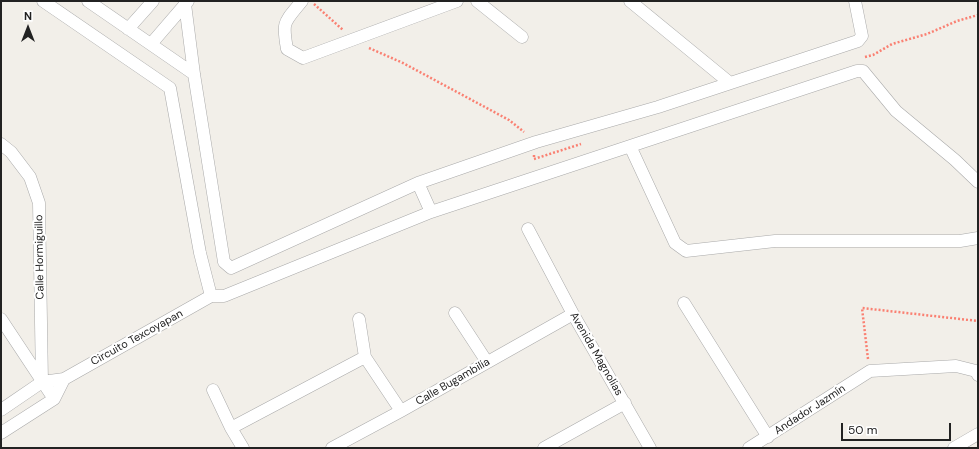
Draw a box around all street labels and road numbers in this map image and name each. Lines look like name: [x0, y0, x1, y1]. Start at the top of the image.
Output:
street label: Calle Hormiguillo: [33, 214, 47, 300]
street label: Circuito Texcoyapan: [89, 307, 185, 369]
street label: Avenida Magnolias: [567, 310, 625, 398]
street label: Calle Bugambilia: [414, 355, 492, 409]
street label: Andador Jazmín: [772, 382, 848, 438]

